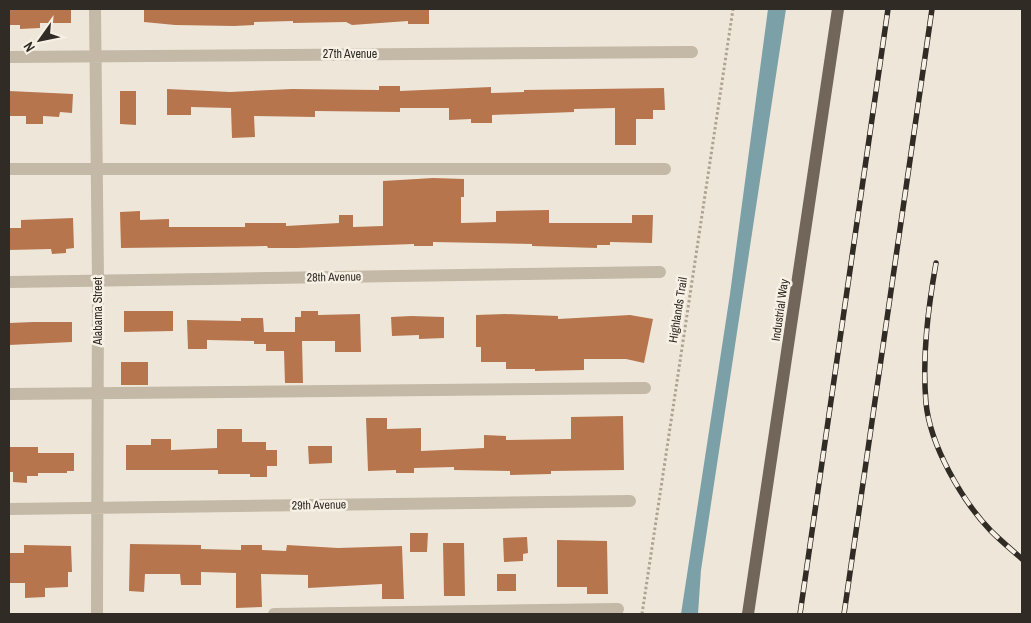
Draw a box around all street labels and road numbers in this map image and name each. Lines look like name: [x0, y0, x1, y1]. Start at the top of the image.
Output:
street label: 27th Avenue: [323, 46, 377, 62]
street label: 28th Avenue: [307, 269, 361, 285]
street label: Highlands Trail: [665, 276, 691, 344]
street label: Alabama Street: [90, 277, 106, 346]
street label: Industrial Way: [768, 278, 792, 342]
street label: 29th Avenue: [292, 497, 346, 513]

